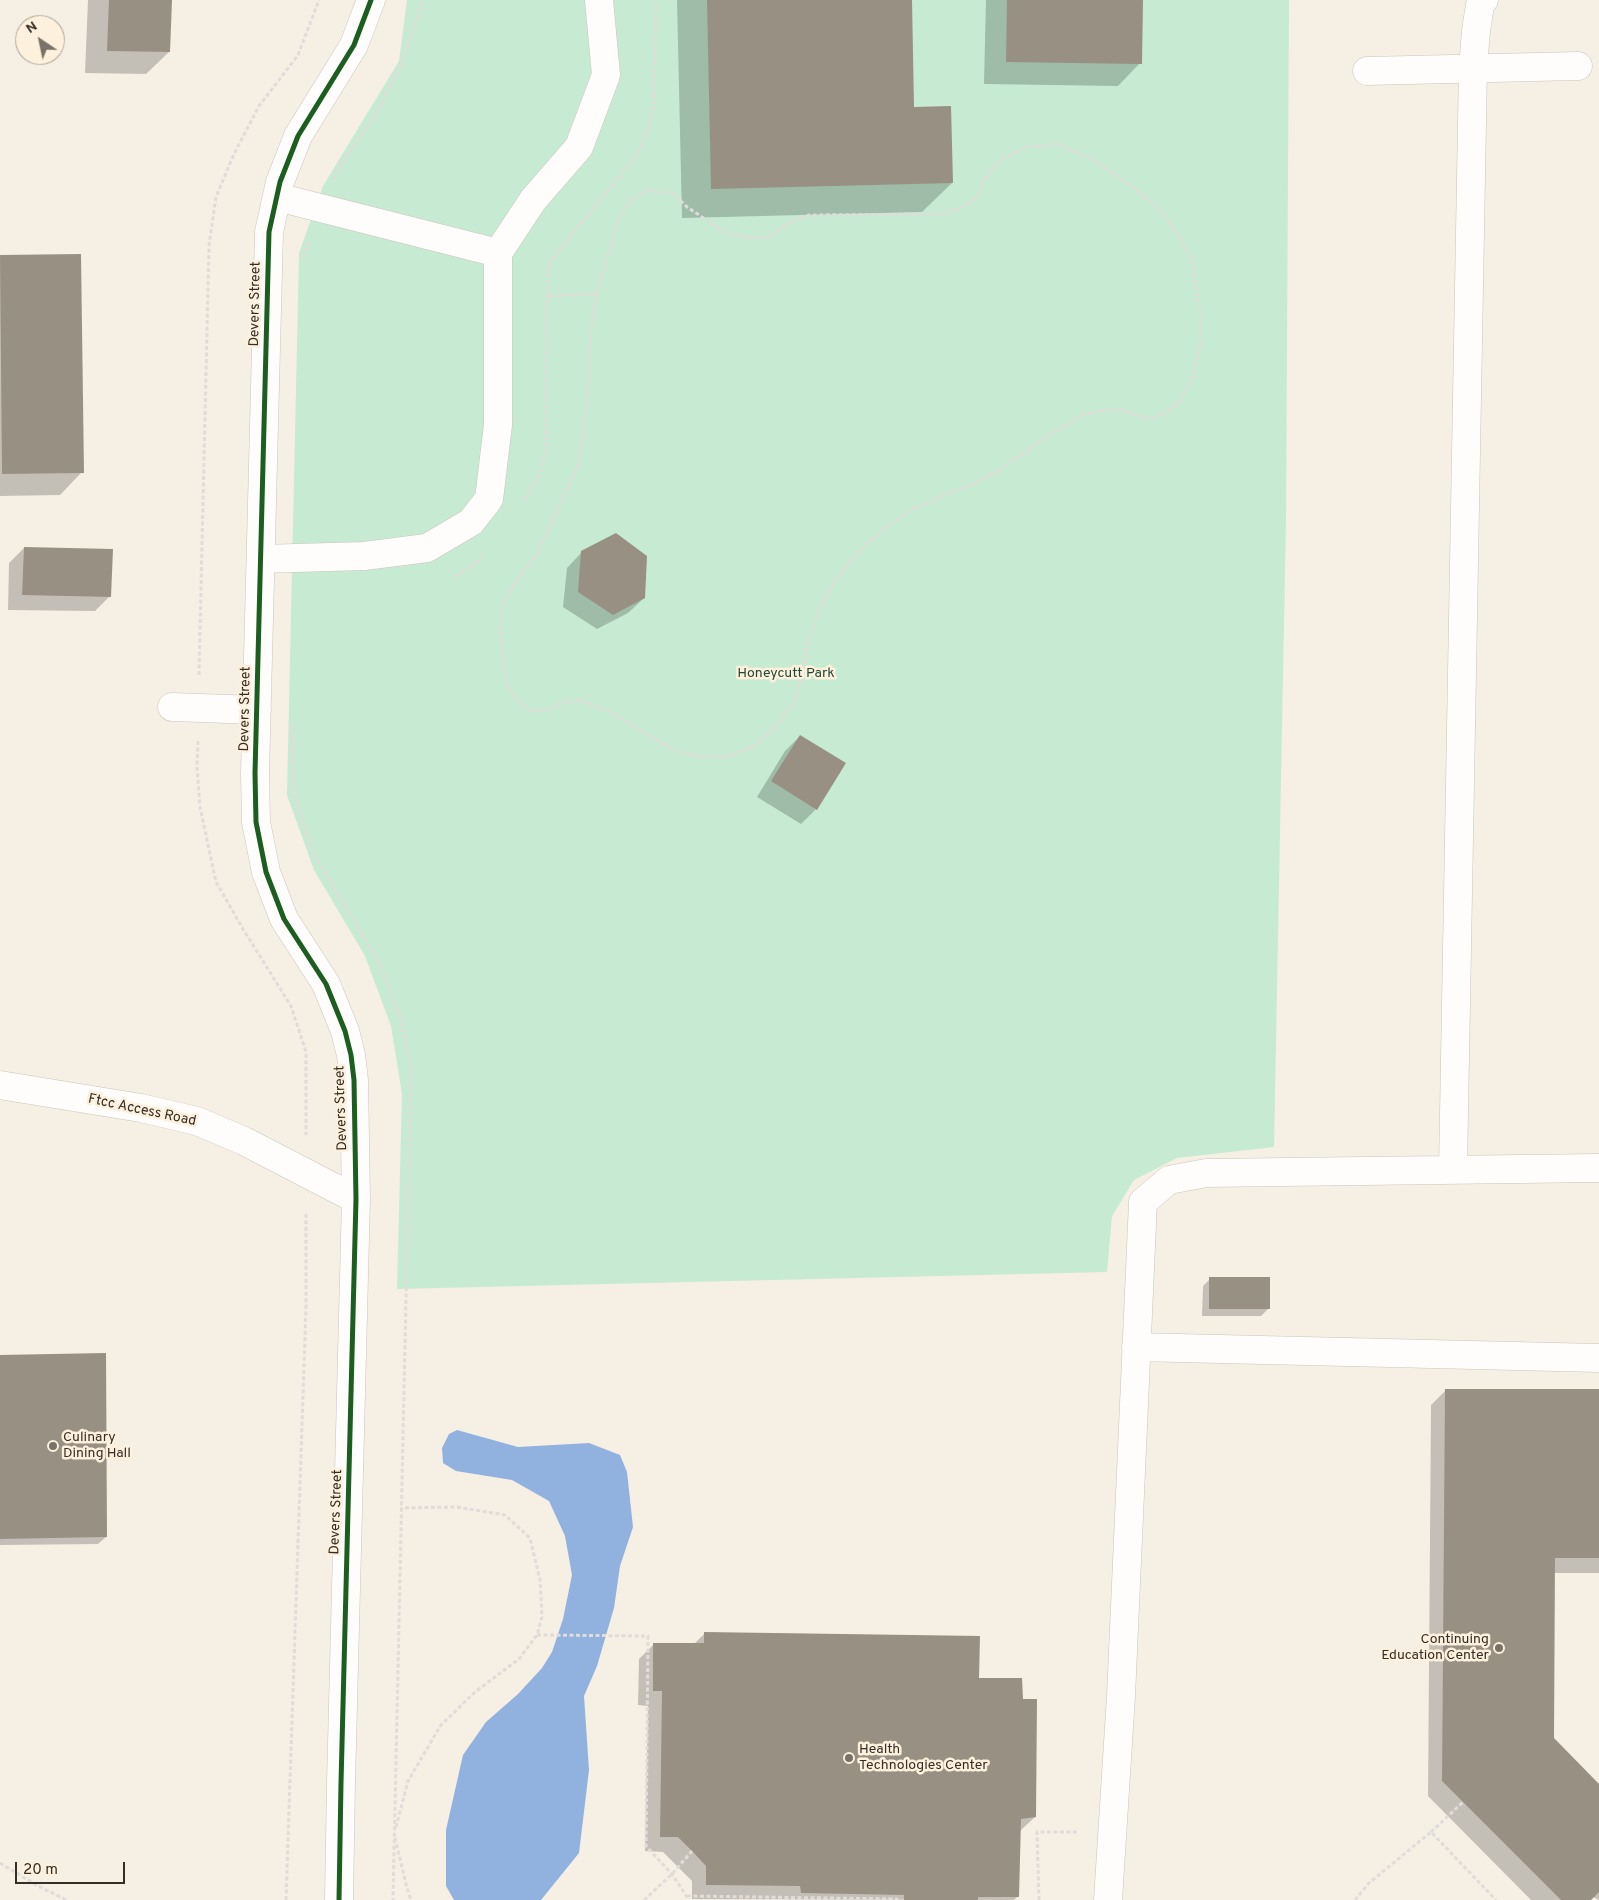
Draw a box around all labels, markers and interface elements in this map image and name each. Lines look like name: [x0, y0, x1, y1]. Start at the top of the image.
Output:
north arrow: [15, 15, 65, 65]
text: N: [23, 18, 41, 38]
street label: Devers Street: [247, 261, 265, 347]
street label: Devers Street: [237, 666, 255, 752]
park label: Honeycutt Park: [737, 666, 835, 682]
street label: Devers Street: [332, 1065, 352, 1151]
street label: Ftcc Access Road: [86, 1091, 198, 1131]
place label: Culinary Dining Hall: [63, 1430, 131, 1462]
marker: Culinary Dining Hall: [47, 1440, 59, 1452]
street label: Devers Street: [327, 1469, 347, 1555]
place label: Continuing Education Center: [1381, 1632, 1489, 1664]
marker: Continuing Education Center: [1493, 1642, 1505, 1654]
place label: Health Technologies Center: [859, 1742, 988, 1774]
marker: Health Technologies Center: [843, 1752, 855, 1764]
scale bar: [18, 1852, 128, 1884]
text: 20 m: [23, 1861, 58, 1880]

